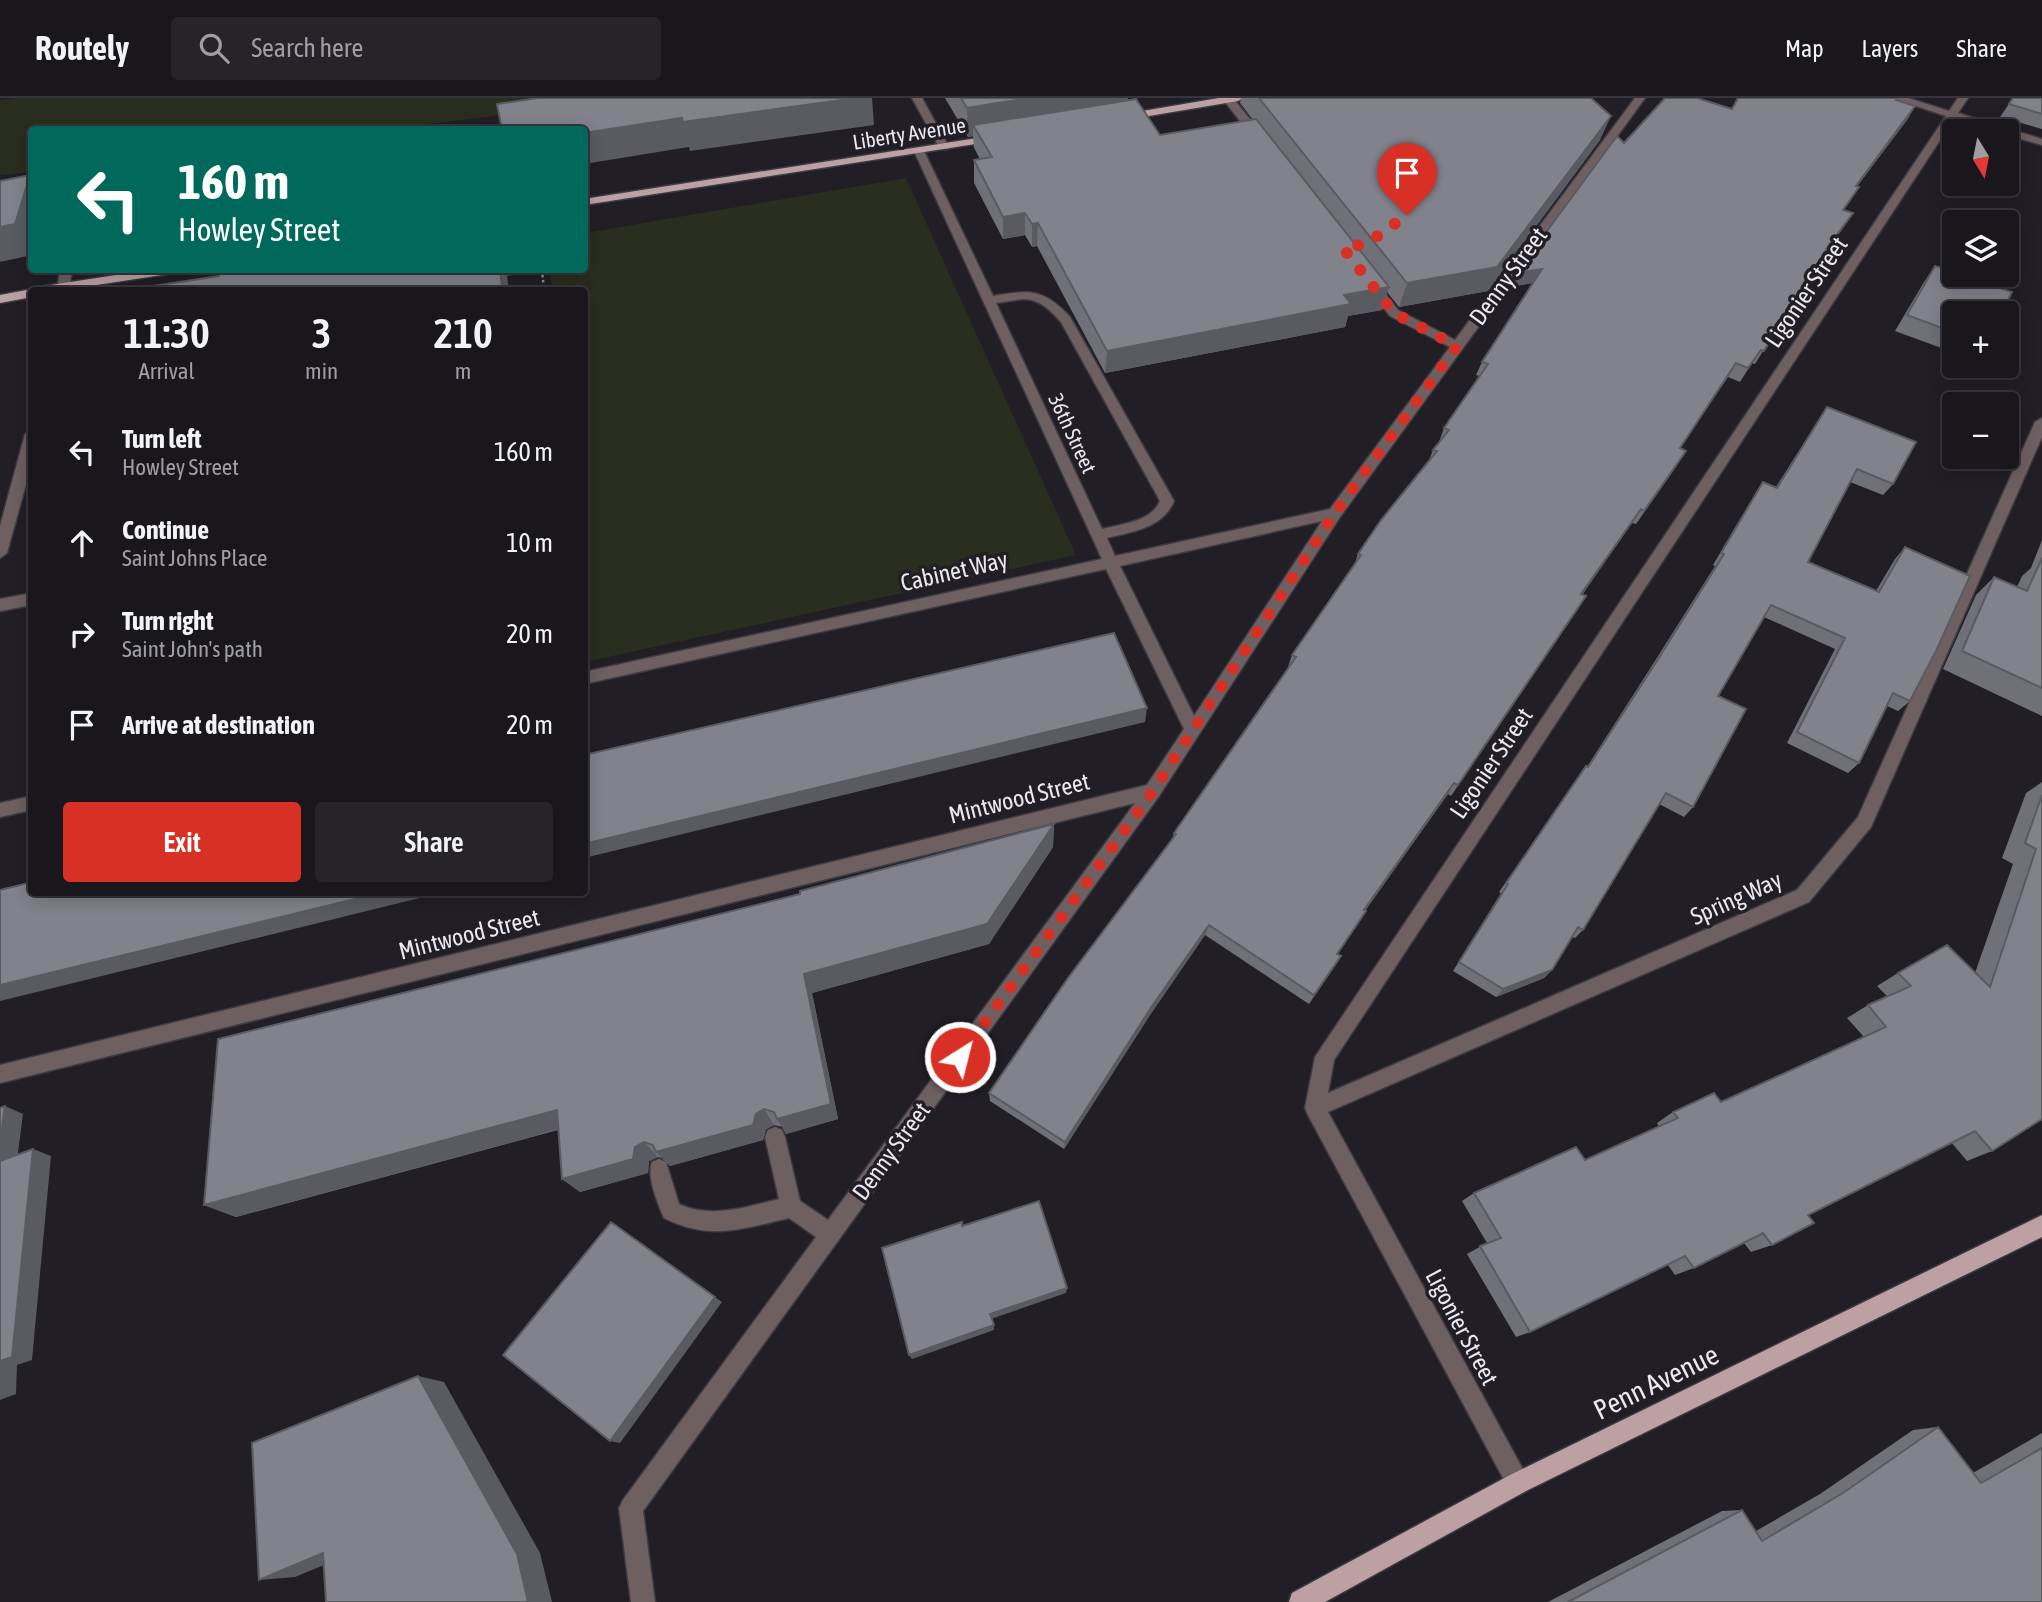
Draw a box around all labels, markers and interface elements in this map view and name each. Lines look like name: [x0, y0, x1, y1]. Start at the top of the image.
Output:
search box: [171, 17, 661, 80]
text: Routely: [35, 29, 129, 67]
icon: search: [195, 29, 233, 67]
text: Search here: [251, 33, 363, 63]
text: Map: [1785, 35, 1824, 62]
text: Layers: [1862, 35, 1918, 62]
text: Share: [1956, 35, 2007, 62]
street label: Liberty Avenue: [851, 112, 967, 154]
north arrow: [1942, 119, 2020, 196]
map controls: [1942, 119, 2019, 469]
pin: [1377, 143, 1437, 215]
text: 160 m: [178, 153, 289, 209]
icon: left: [63, 154, 154, 245]
icon: arrive: [1388, 154, 1426, 192]
button: layers: [1942, 210, 2019, 287]
text: Howley Street: [178, 211, 341, 248]
street label: Denny Street: [1464, 222, 1552, 330]
street label: Ligonier Street: [1759, 232, 1853, 352]
button: +: [1942, 301, 2019, 378]
text: 11:30: [123, 309, 210, 357]
text: 3: [312, 309, 331, 357]
text: 210: [433, 309, 493, 357]
text: Arrival: [138, 358, 195, 384]
text: min: [305, 358, 338, 384]
text: m: [455, 358, 471, 384]
street label: 36th Street: [1044, 389, 1102, 477]
button: −: [1942, 392, 2019, 469]
text: Turn left: [122, 424, 202, 454]
icon: left: [63, 433, 101, 471]
text: 160 m: [494, 437, 553, 467]
text: Howley Street: [122, 454, 239, 480]
text: Continue: [122, 515, 209, 545]
icon: ahead: [63, 524, 101, 562]
text: 10 m: [506, 528, 553, 558]
text: Saint Johns Place: [122, 545, 267, 571]
street label: Cabinet Way: [898, 546, 1010, 596]
text: Turn right: [122, 606, 213, 636]
icon: right: [63, 615, 101, 653]
text: 20 m: [506, 619, 553, 649]
text: Saint John's path: [122, 636, 263, 662]
street label: Ligonier Street: [1444, 703, 1538, 823]
icon: arrive: [63, 706, 101, 744]
text: Arrive at destination: [122, 710, 315, 740]
text: 20 m: [506, 710, 553, 740]
street label: Mintwood Street: [946, 767, 1092, 829]
button: Exit: [63, 802, 301, 882]
button: Share: [315, 802, 553, 882]
street label: Spring Way: [1686, 866, 1786, 930]
street label: Mintwood Street: [396, 903, 542, 965]
position arrow: [923, 1020, 997, 1094]
street label: Denny Street: [847, 1097, 935, 1205]
street label: Ligonier Street: [1420, 1265, 1504, 1389]
street label: Penn Avenue: [1588, 1338, 1724, 1426]

